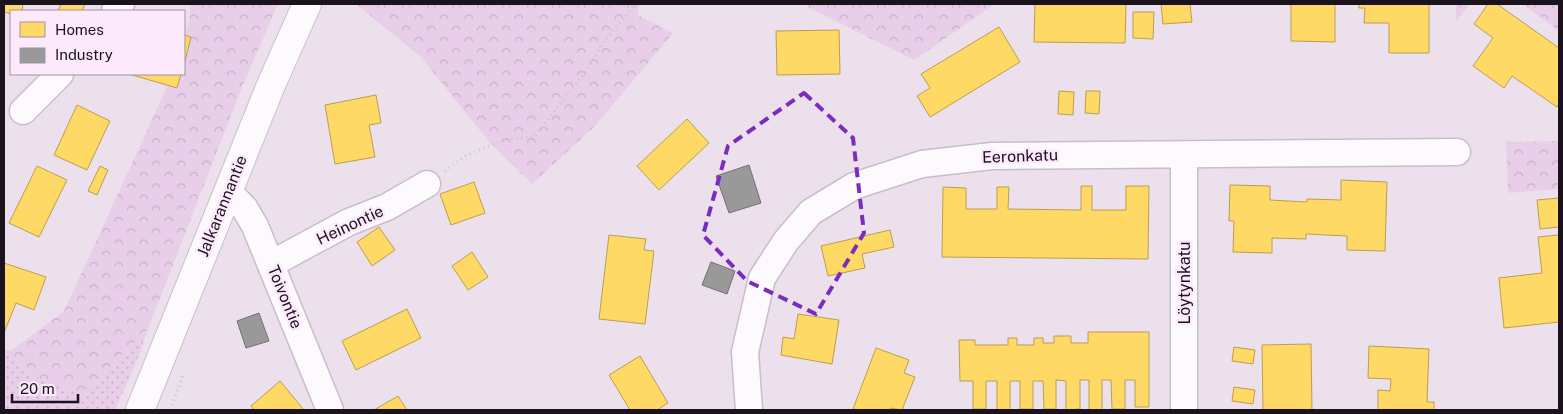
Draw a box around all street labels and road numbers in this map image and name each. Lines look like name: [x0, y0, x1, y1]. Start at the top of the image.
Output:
street label: Eeronkatu: [982, 145, 1058, 167]
street label: Jalkarannantie: [193, 153, 251, 259]
street label: Heinontie: [313, 201, 387, 249]
street label: Löytynkatu: [1175, 241, 1194, 325]
street label: Toivontie: [264, 263, 306, 331]

